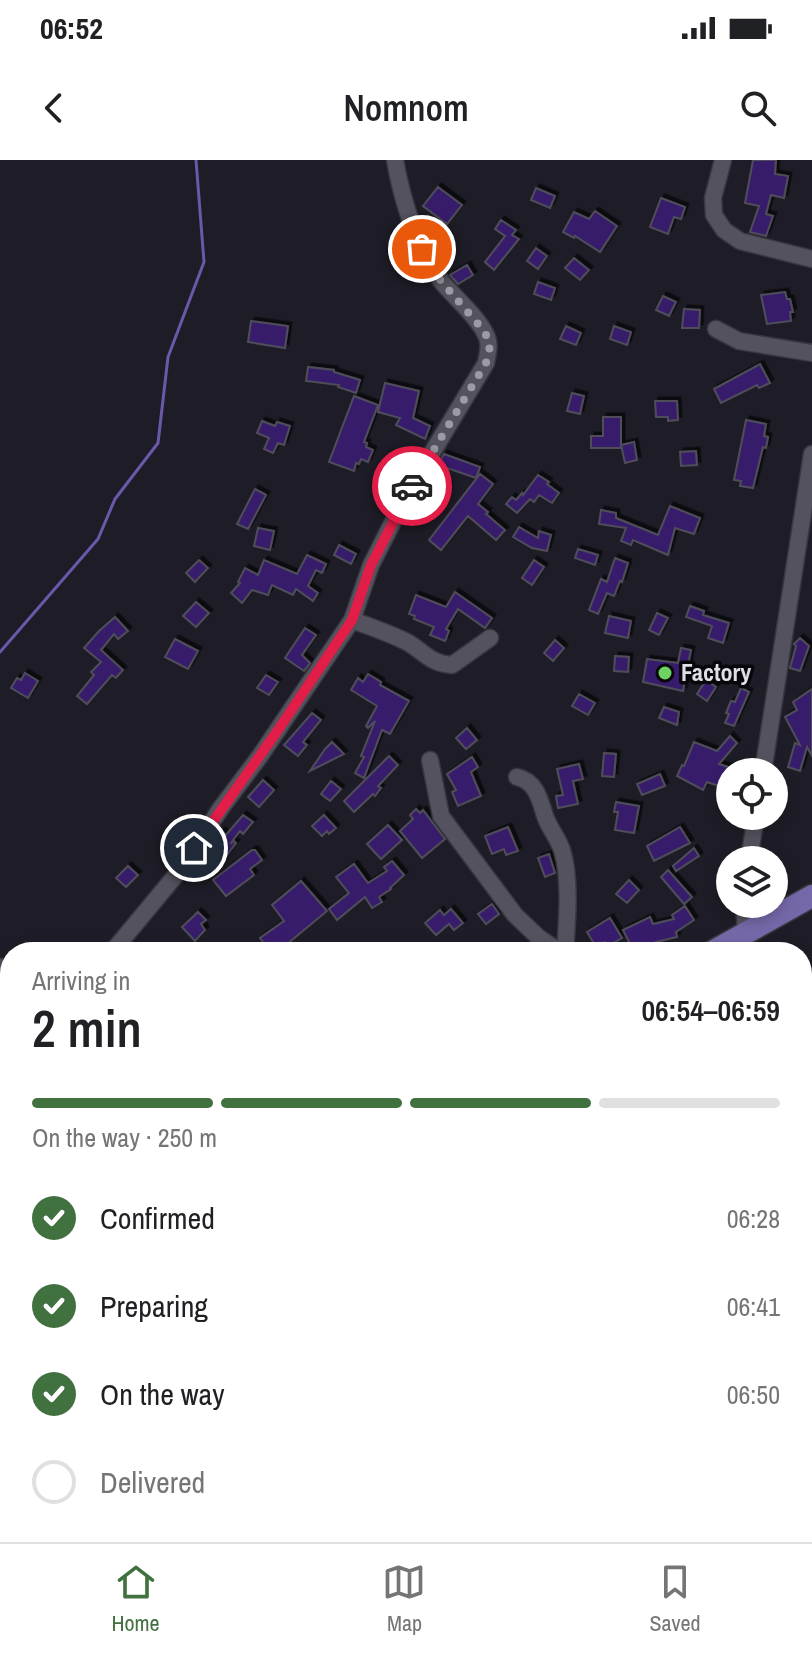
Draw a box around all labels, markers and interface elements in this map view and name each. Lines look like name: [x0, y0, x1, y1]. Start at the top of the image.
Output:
text: 06:52: [40, 8, 103, 48]
text: Nomnom: [343, 84, 469, 132]
icon: back: [32, 86, 76, 130]
icon: search: [736, 86, 780, 130]
pin: [388, 215, 456, 283]
icon: bag: [400, 227, 444, 271]
courier: [372, 446, 452, 526]
icon: car: [390, 464, 434, 508]
place label: Factory: [681, 656, 751, 688]
marker: Factory: [656, 664, 674, 682]
map controls: [716, 758, 788, 918]
button: locate: [716, 758, 788, 830]
pin: [160, 814, 228, 882]
icon: home: [172, 826, 216, 870]
button: layers: [716, 846, 788, 918]
text: Arriving in: [32, 963, 130, 998]
text: 06:54–06:59: [641, 990, 780, 1030]
text: 2 min: [32, 993, 142, 1063]
text: On the way · 250 m: [32, 1120, 217, 1155]
icon: check: [32, 1196, 76, 1240]
text: Confirmed: [100, 1198, 215, 1238]
text: 06:28: [727, 1201, 780, 1236]
icon: check: [32, 1284, 76, 1328]
text: Preparing: [100, 1286, 208, 1326]
text: 06:41: [727, 1289, 780, 1324]
icon: check: [32, 1372, 76, 1416]
text: On the way: [100, 1374, 224, 1414]
text: 06:50: [727, 1377, 780, 1412]
text: Delivered: [100, 1462, 205, 1502]
tab: Home: [111, 1560, 160, 1638]
tab: Map: [382, 1560, 426, 1638]
tab: Saved: [649, 1560, 701, 1638]

